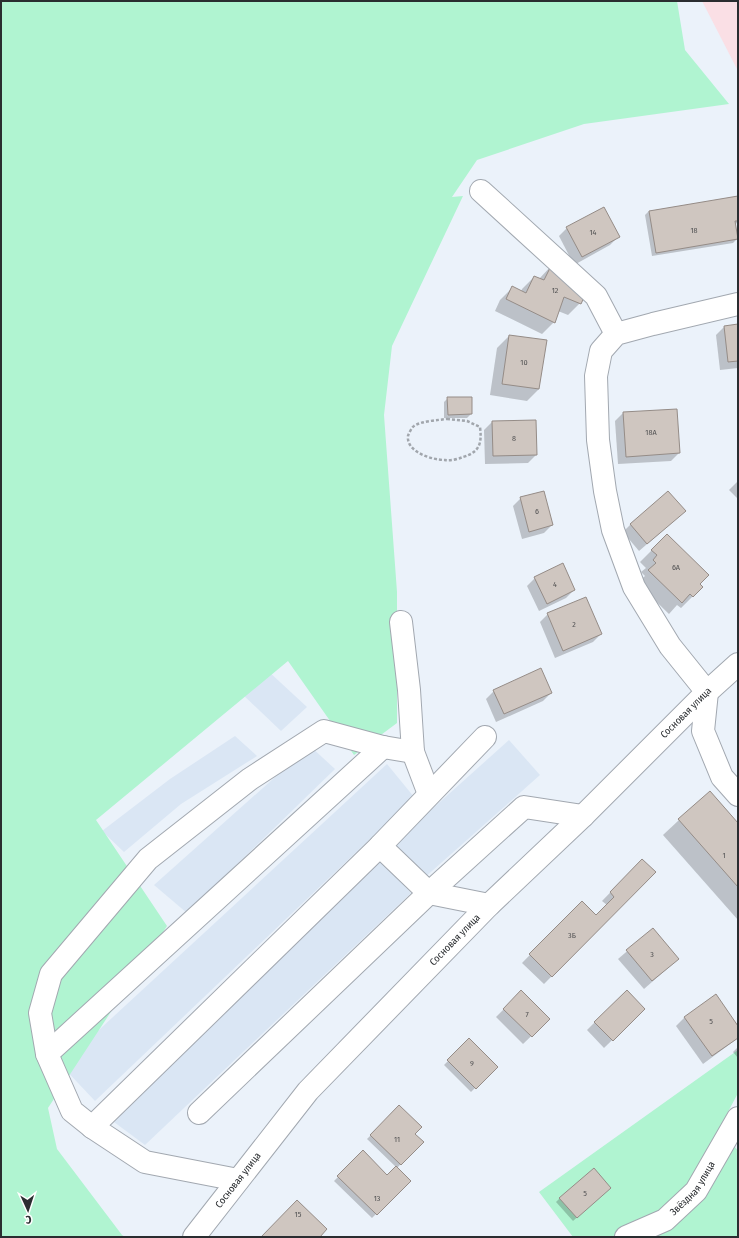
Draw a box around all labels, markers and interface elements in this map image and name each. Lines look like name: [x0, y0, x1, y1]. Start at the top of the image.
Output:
house number: 18: [690, 226, 698, 235]
house number: 14: [590, 228, 597, 237]
house number: 12: [552, 286, 559, 295]
house number: 10: [520, 358, 528, 367]
house number: 18А: [645, 428, 657, 437]
house number: 8: [512, 434, 516, 443]
house number: 6: [535, 507, 539, 516]
house number: 6А: [672, 563, 681, 572]
house number: 4: [553, 580, 557, 589]
house number: 2: [572, 620, 576, 629]
street label: Сосновая улица: [658, 685, 714, 741]
house number: 1: [722, 851, 726, 860]
street label: Сосновая улица: [427, 912, 483, 968]
house number: 3Б: [568, 931, 576, 940]
house number: 3: [650, 950, 654, 959]
house number: 7: [525, 1010, 529, 1019]
house number: 5: [709, 1017, 713, 1026]
house number: 9: [470, 1059, 474, 1068]
house number: 11: [394, 1135, 400, 1144]
street label: Сосновая улица: [213, 1150, 264, 1210]
street label: Звёздная улица: [668, 1159, 718, 1218]
house number: 5: [583, 1189, 587, 1198]
north arrow: [8, 1190, 48, 1230]
house number: 13: [374, 1194, 381, 1203]
house number: 15: [295, 1210, 302, 1219]
text: С: [25, 1213, 32, 1226]

